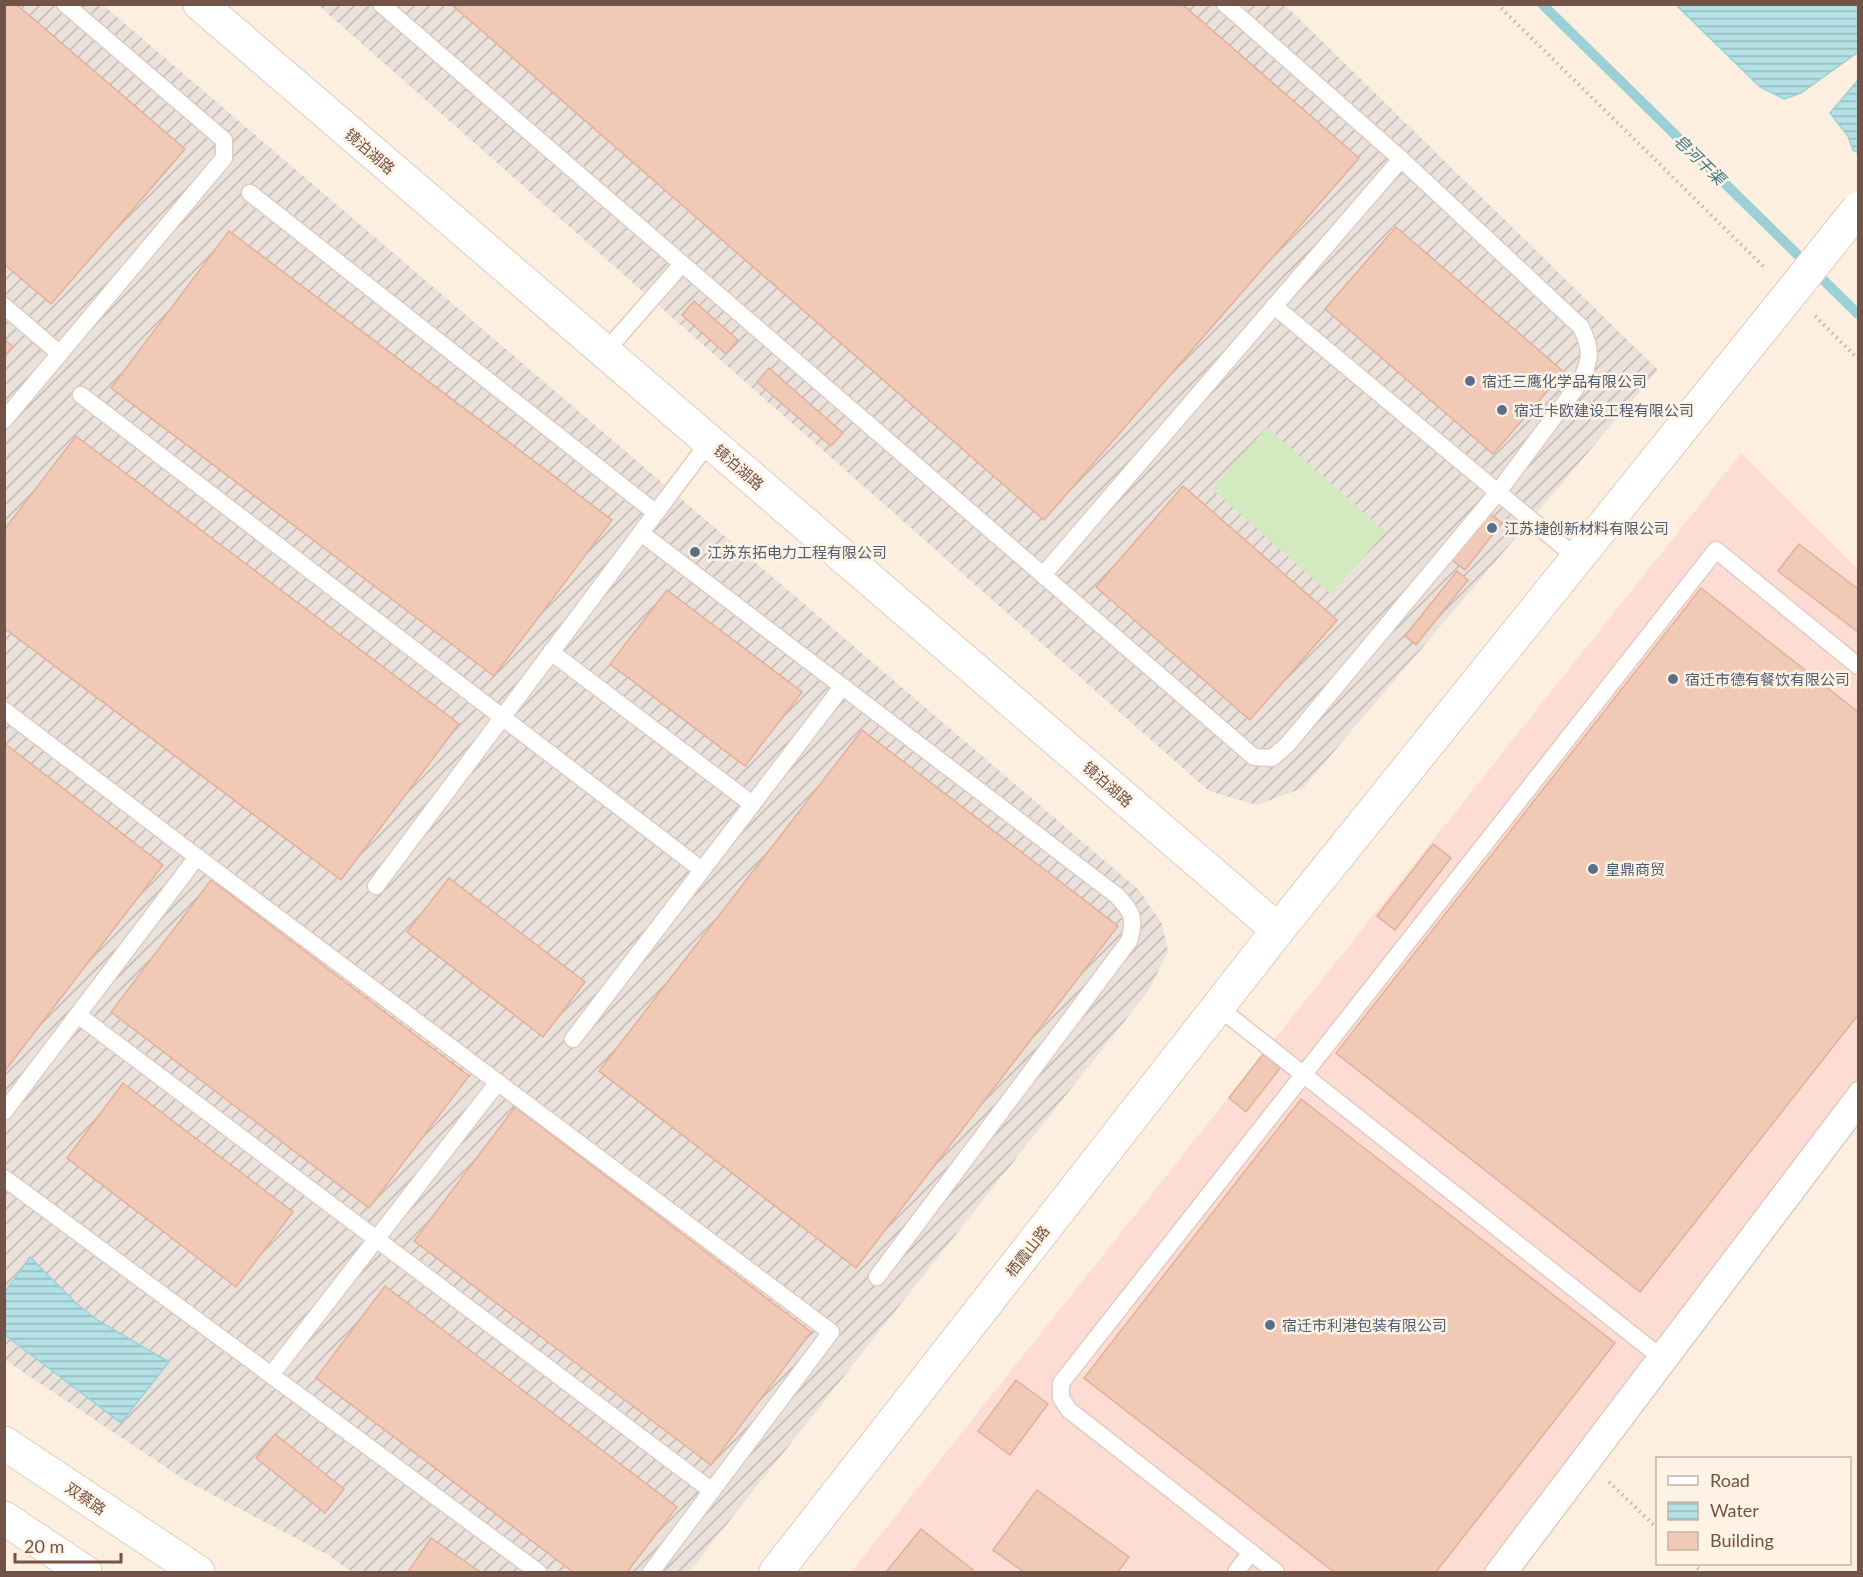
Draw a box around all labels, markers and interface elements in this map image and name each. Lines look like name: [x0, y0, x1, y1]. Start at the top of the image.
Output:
street label: 镜泊湖路: [341, 125, 399, 177]
water label: 皂河干渠: [1670, 130, 1731, 189]
place label: 宿迁三鹰化学品有限公司: [1482, 372, 1647, 390]
marker: 宿迁三鹰化学品有限公司: [1463, 374, 1477, 388]
place label: 宿迁卡欧建设工程有限公司: [1514, 401, 1694, 419]
marker: 宿迁卡欧建设工程有限公司: [1495, 403, 1509, 417]
street label: 镜泊湖路: [710, 441, 768, 493]
place label: 江苏捷创新材料有限公司: [1504, 519, 1669, 537]
marker: 江苏捷创新材料有限公司: [1485, 521, 1499, 535]
place label: 江苏东拓电力工程有限公司: [707, 543, 887, 561]
marker: 江苏东拓电力工程有限公司: [688, 545, 702, 559]
place label: 宿迁市德有餐饮有限公司: [1685, 670, 1850, 688]
marker: 宿迁市德有餐饮有限公司: [1666, 672, 1680, 686]
street label: 镜泊湖路: [1079, 758, 1137, 810]
place label: 皇鼎商贸: [1605, 860, 1665, 878]
marker: 皇鼎商贸: [1586, 862, 1600, 876]
street label: 栖霞山路: [1001, 1222, 1053, 1280]
place label: 宿迁市利港包装有限公司: [1282, 1316, 1447, 1334]
marker: 宿迁市利港包装有限公司: [1263, 1318, 1277, 1332]
legend: [1656, 1457, 1851, 1565]
text: Road: [1710, 1469, 1750, 1491]
street label: 双蔡路: [62, 1478, 110, 1518]
text: Water: [1710, 1499, 1759, 1521]
scale bar: [15, 1526, 122, 1564]
text: Building: [1710, 1529, 1774, 1551]
text: 20 m: [24, 1535, 64, 1557]

